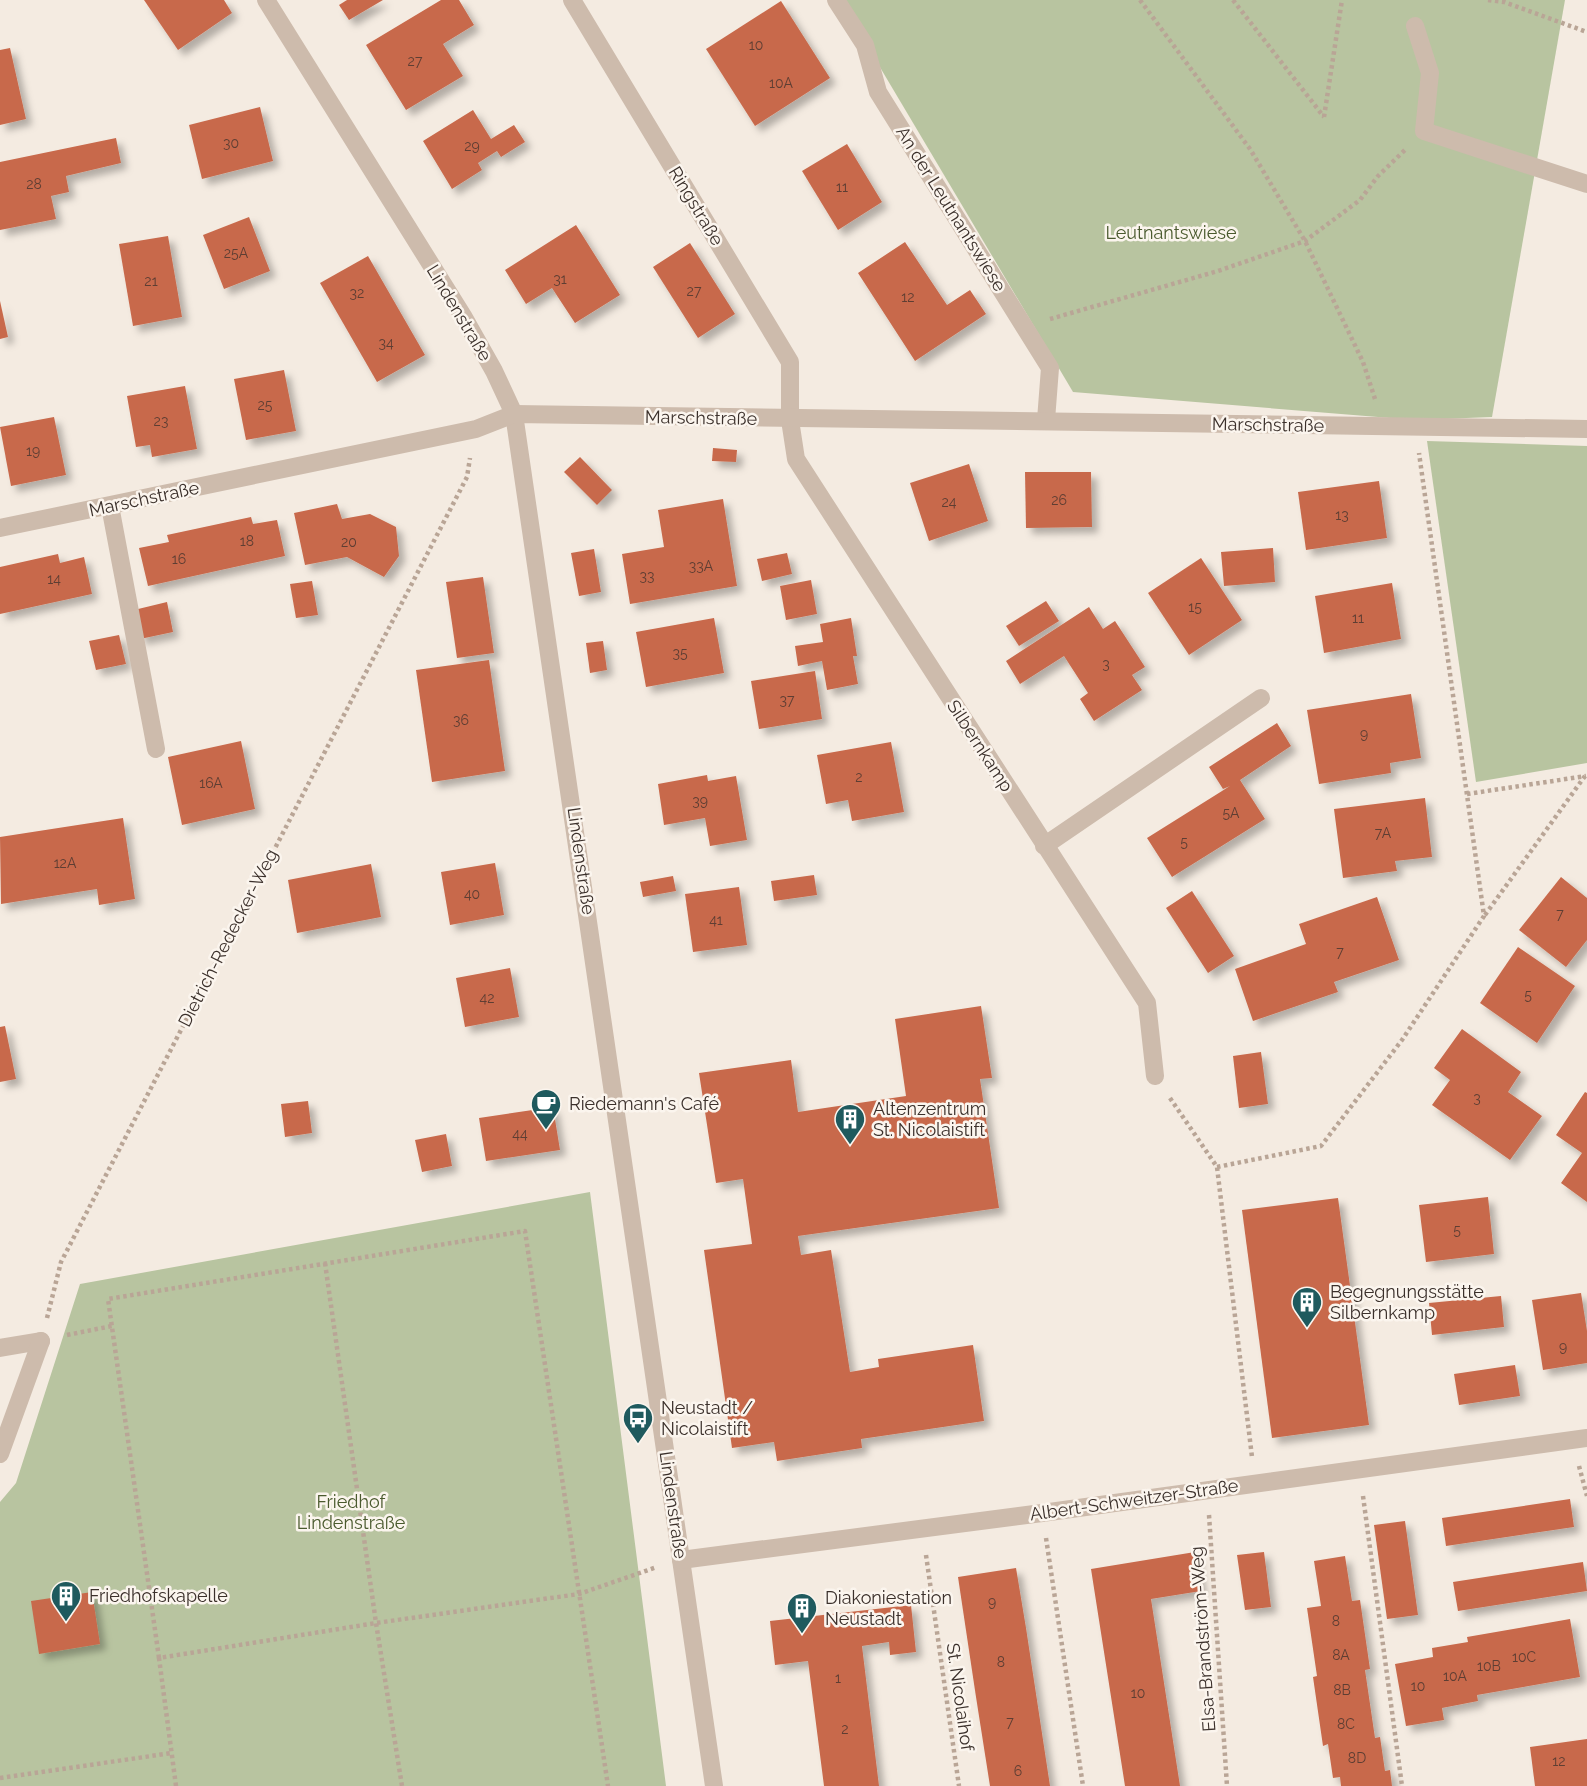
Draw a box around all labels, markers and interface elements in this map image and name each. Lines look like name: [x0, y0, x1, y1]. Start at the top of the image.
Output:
house number: 10: [749, 37, 763, 53]
house number: 27: [408, 53, 423, 69]
house number: 10A: [769, 75, 793, 91]
street label: An der Leutnantswiese: [892, 122, 1011, 296]
house number: 30: [223, 135, 239, 151]
house number: 29: [464, 138, 480, 154]
street label: Ringstraße: [665, 162, 728, 249]
house number: 28: [26, 176, 42, 192]
house number: 11: [836, 179, 848, 195]
park label: Leutnantswiese: [1105, 222, 1237, 243]
house number: 25A: [224, 245, 249, 261]
street label: Lindenstraße: [422, 261, 497, 365]
house number: 31: [553, 271, 567, 287]
house number: 21: [144, 273, 158, 289]
house number: 27: [687, 283, 702, 299]
house number: 32: [350, 285, 364, 301]
house number: 12: [901, 289, 915, 305]
house number: 34: [378, 335, 394, 351]
house number: 25: [258, 397, 273, 413]
street label: Marschstraße: [645, 406, 758, 429]
house number: 23: [154, 413, 168, 429]
street label: Marschstraße: [1212, 413, 1325, 436]
house number: 19: [26, 443, 40, 459]
street label: Marschstraße: [87, 476, 201, 520]
house number: 26: [1051, 492, 1067, 508]
house number: 24: [942, 494, 957, 510]
house number: 13: [1335, 507, 1349, 523]
house number: 18: [240, 533, 254, 549]
house number: 20: [341, 534, 357, 550]
house number: 16: [172, 551, 186, 567]
house number: 33A: [689, 558, 714, 574]
house number: 33: [640, 568, 654, 584]
house number: 14: [47, 571, 61, 587]
house number: 15: [1188, 599, 1202, 615]
house number: 11: [1352, 610, 1364, 626]
house number: 35: [672, 645, 688, 661]
house number: 3: [1102, 656, 1110, 672]
house number: 37: [780, 692, 795, 708]
street label: Silbernkamp: [943, 696, 1018, 796]
house number: 36: [453, 712, 469, 728]
house number: 9: [1360, 726, 1368, 742]
house number: 2: [855, 769, 863, 785]
house number: 16A: [199, 775, 223, 791]
house number: 39: [692, 793, 708, 809]
house number: 5A: [1222, 805, 1240, 821]
street label: Lindenstraße: [564, 806, 600, 917]
house number: 7A: [1375, 825, 1392, 841]
house number: 5: [1180, 834, 1188, 850]
street label: Dietrich-Redecker-Weg: [174, 845, 282, 1030]
house number: 12A: [54, 855, 77, 871]
house number: 40: [464, 886, 480, 902]
house number: 7: [1556, 906, 1564, 922]
house number: 41: [709, 912, 723, 928]
house number: 7: [1336, 944, 1344, 960]
house number: 5: [1524, 987, 1532, 1003]
house number: 42: [480, 990, 494, 1006]
cafe icon: Riedemann's Café: [529, 1087, 563, 1131]
house number: 3: [1473, 1090, 1481, 1106]
place label: Riedemann's Café: [569, 1093, 719, 1114]
place label: Altenzentrum St. Nicolaistift: [873, 1098, 986, 1140]
building icon: Altenzentrum St. Nicolaistift: [833, 1102, 867, 1146]
house number: 44: [512, 1126, 528, 1142]
house number: 5: [1453, 1222, 1461, 1238]
place label: Begegnungsstätte Silbernkamp: [1330, 1281, 1484, 1323]
building icon: Begegnungsstätte Silbernkamp: [1290, 1285, 1324, 1329]
house number: 9: [1559, 1339, 1567, 1355]
place label: Neustadt / Nicolaistift: [661, 1397, 753, 1439]
bus stop icon: Neustadt / Nicolaistift: [621, 1401, 655, 1445]
street label: Lindenstraße: [656, 1450, 692, 1561]
street label: Albert-Schweitzer-Straße: [1028, 1474, 1240, 1525]
park label: Friedhof Lindenstraße: [297, 1491, 406, 1533]
street label: Elsa-Brandström-Weg: [1186, 1546, 1219, 1733]
building icon: Friedhofskapelle: [49, 1579, 83, 1623]
place label: Friedhofskapelle: [89, 1585, 228, 1606]
place label: Diakoniestation Neustadt: [825, 1587, 952, 1629]
building icon: Diakoniestation Neustadt: [785, 1591, 819, 1635]
house number: 9: [988, 1594, 996, 1610]
house number: 8: [1332, 1613, 1340, 1629]
street label: St. Nicolaihof: [943, 1642, 979, 1753]
house number: 8A: [1332, 1647, 1350, 1663]
house number: 10C: [1512, 1649, 1536, 1665]
house number: 8: [997, 1654, 1005, 1670]
house number: 10B: [1477, 1658, 1501, 1674]
house number: 10A: [1443, 1668, 1467, 1684]
house number: 1: [835, 1670, 841, 1686]
house number: 10: [1411, 1678, 1425, 1694]
house number: 8B: [1333, 1682, 1351, 1698]
house number: 10: [1131, 1685, 1145, 1701]
house number: 7: [1006, 1714, 1014, 1730]
house number: 8C: [1337, 1716, 1355, 1732]
house number: 2: [841, 1721, 849, 1737]
house number: 8D: [1348, 1750, 1366, 1766]
house number: 12: [1552, 1753, 1566, 1769]
house number: 6: [1014, 1763, 1022, 1779]

